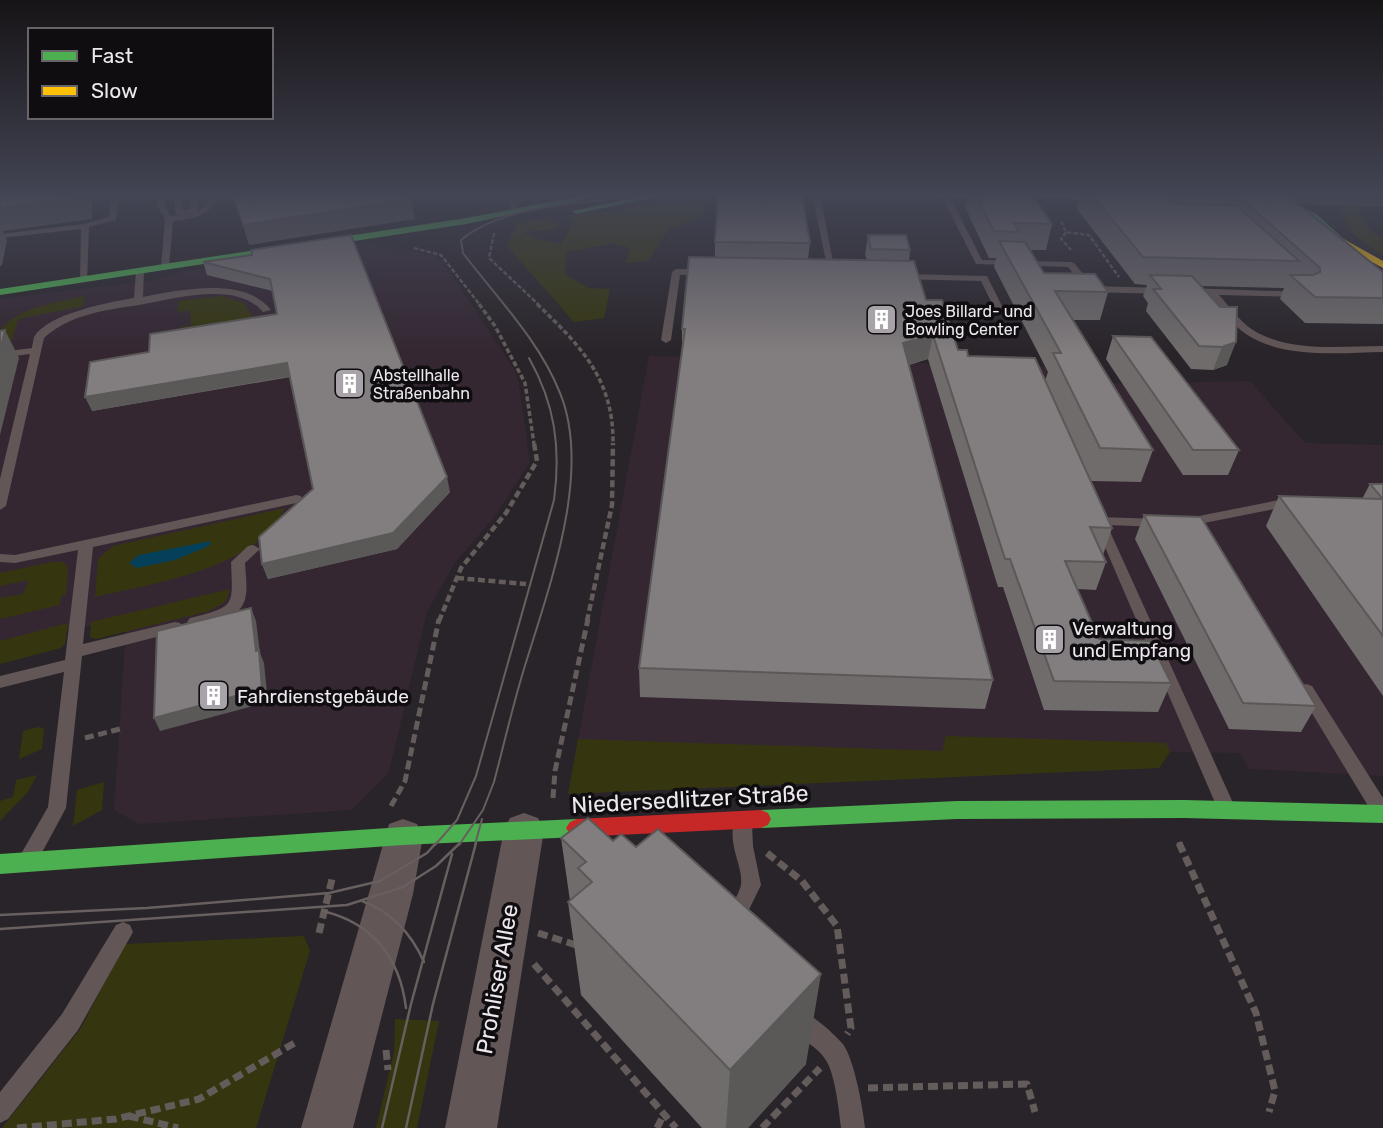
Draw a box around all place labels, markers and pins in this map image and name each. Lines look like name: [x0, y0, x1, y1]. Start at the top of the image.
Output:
place label: Joes Billard- und Bowling Center: [905, 302, 1032, 339]
building icon: Joes Billard- und Bowling Center: [865, 303, 899, 337]
place label: Abstellhalle Straßenbahn: [373, 366, 470, 403]
building icon: Abstellhalle Straßenbahn: [333, 367, 367, 401]
place label: Verwaltung und Empfang: [1072, 617, 1191, 662]
building icon: Verwaltung und Empfang: [1032, 622, 1066, 656]
building icon: Fahrdienstgebäude: [197, 679, 231, 713]
place label: Fahrdienstgebäude: [237, 685, 409, 708]

